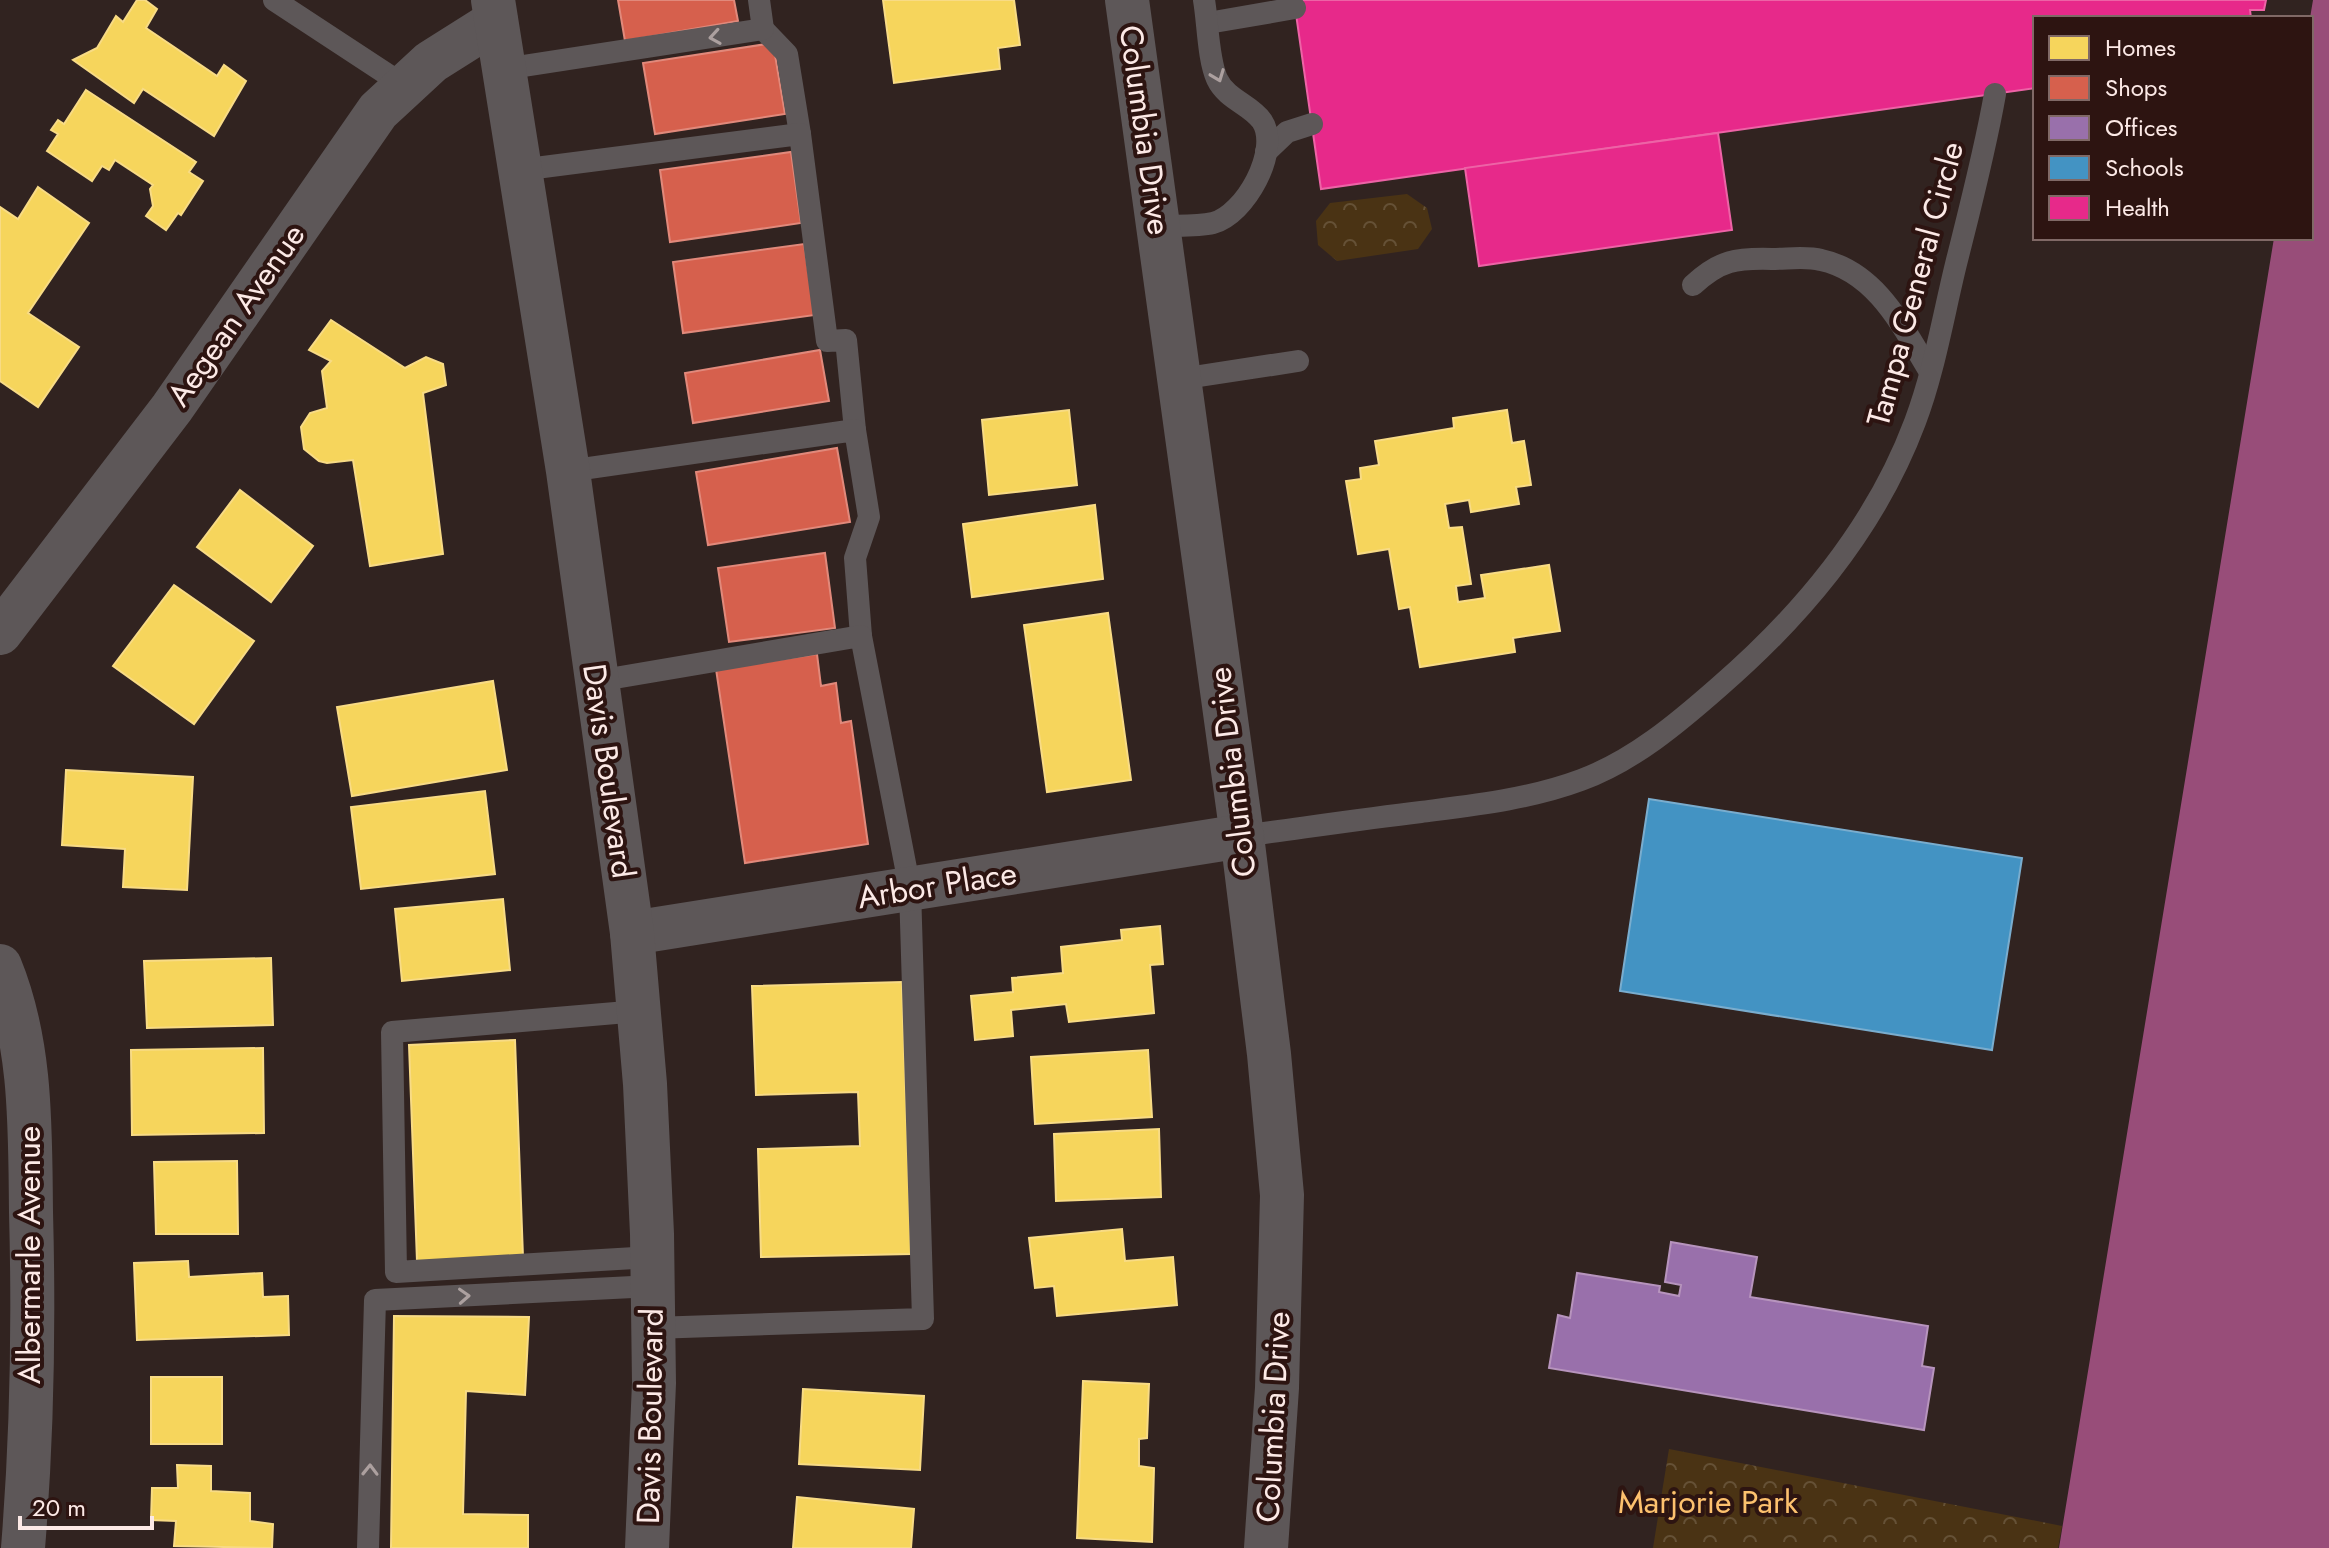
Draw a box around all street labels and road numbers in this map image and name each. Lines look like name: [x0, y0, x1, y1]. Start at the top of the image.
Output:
street label: Columbia Drive: [1108, 22, 1182, 238]
street label: Tampa General Circle: [1855, 137, 1975, 431]
street label: Aegean Avenue: [156, 214, 316, 416]
street label: Davis Boulevard: [571, 661, 647, 881]
street label: Columbia Drive: [1196, 664, 1268, 880]
street label: Arbor Place: [854, 850, 1020, 920]
street label: Albermarle Avenue: [6, 1126, 52, 1384]
street label: Davis Boulevard: [625, 1308, 675, 1524]
street label: Columbia Drive: [1245, 1310, 1301, 1524]

